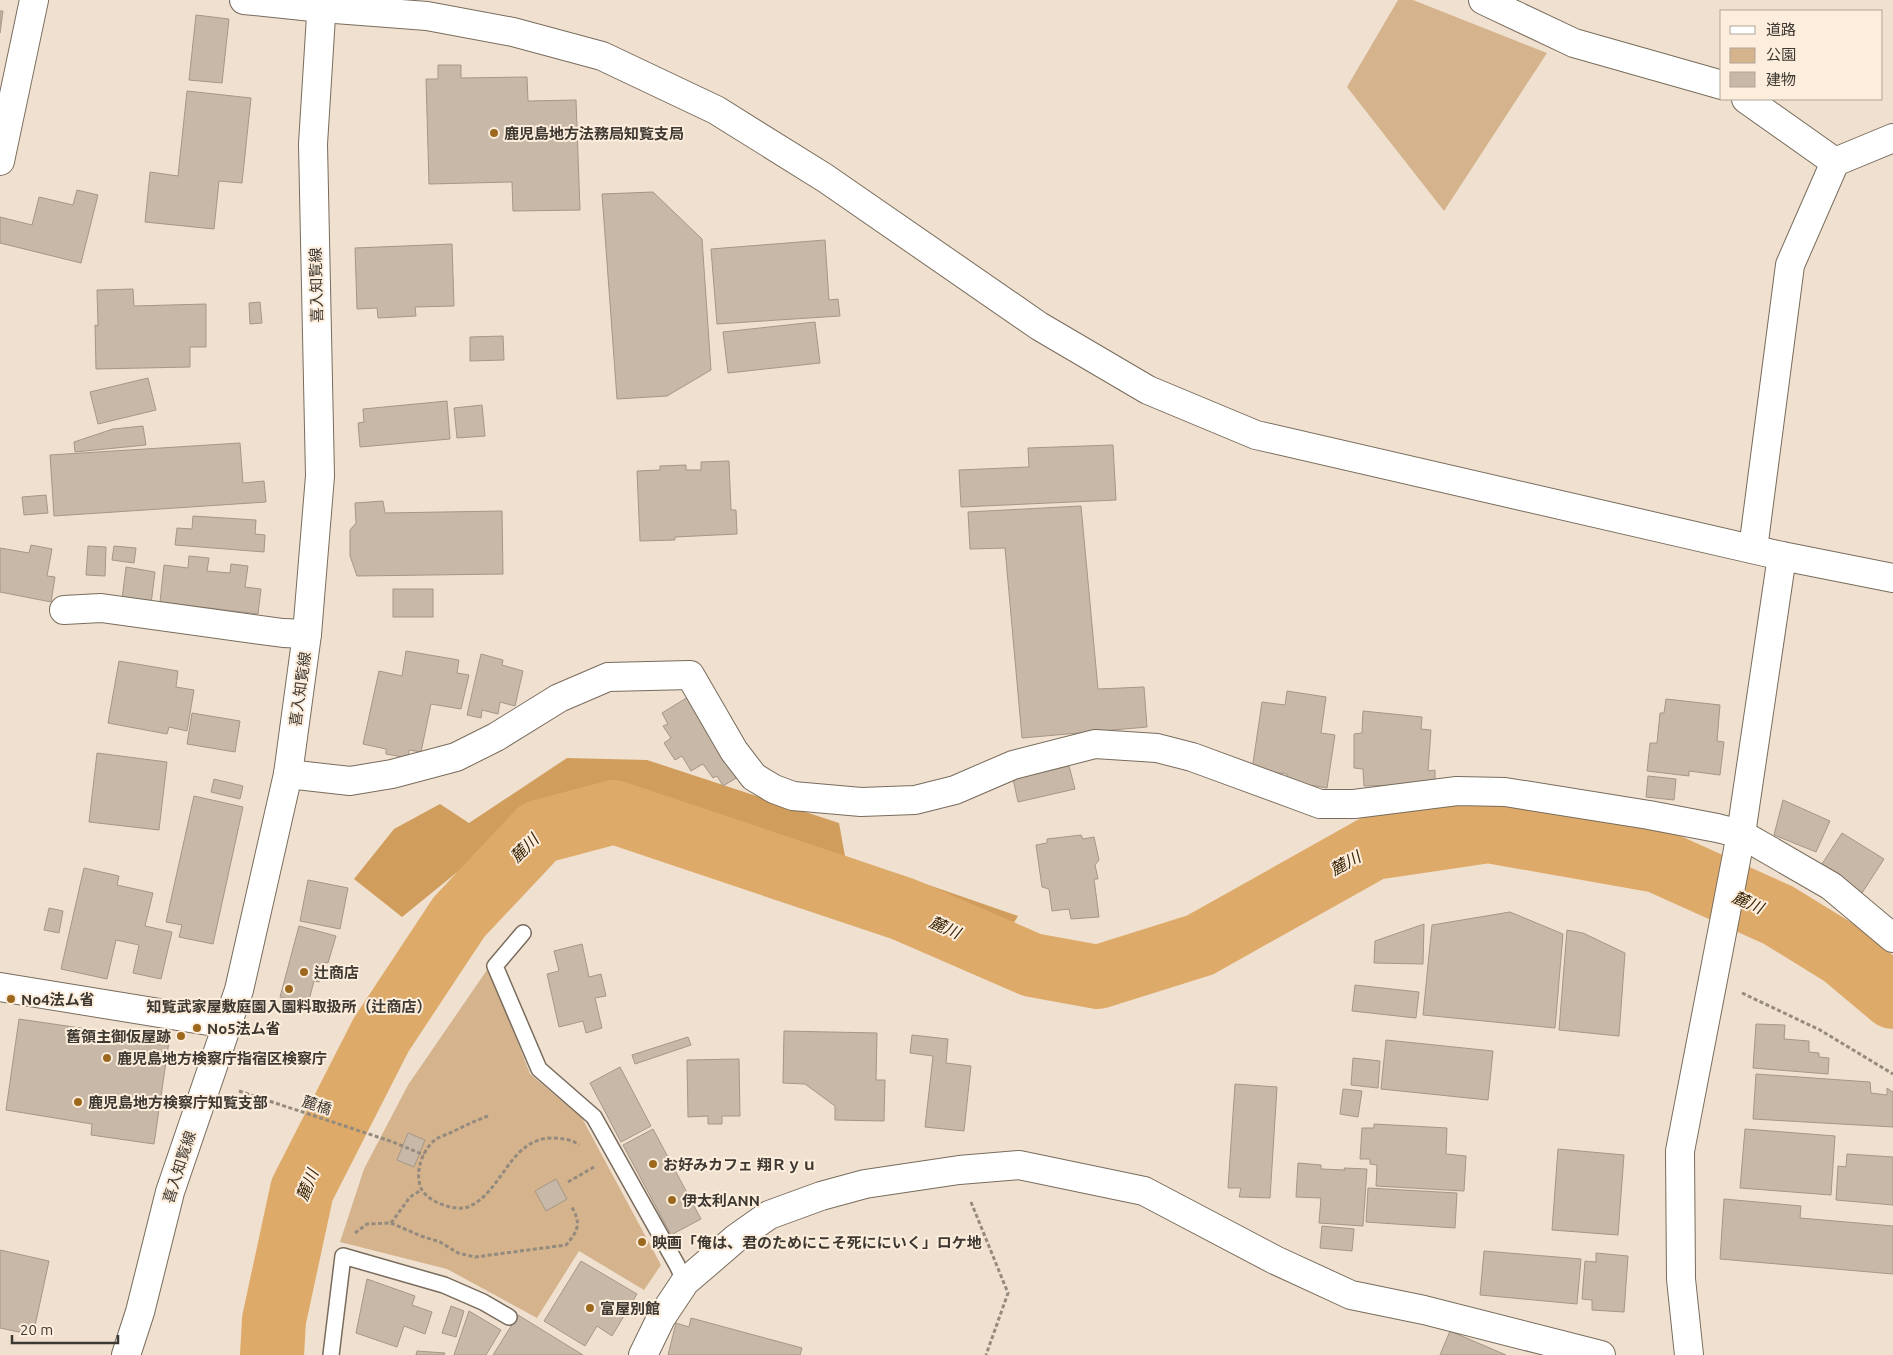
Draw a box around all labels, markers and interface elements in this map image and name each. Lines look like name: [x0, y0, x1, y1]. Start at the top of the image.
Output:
legend: [1720, 10, 1883, 100]
text: 道路: [1766, 21, 1796, 38]
text: 公園: [1766, 46, 1796, 63]
text: 建物: [1766, 71, 1796, 88]
place label: 鹿児島地方法務局知覧支局: [504, 125, 684, 142]
marker: 鹿児島地方法務局知覧支局: [488, 127, 500, 139]
street label: 喜入知覧線: [307, 247, 325, 323]
street label: 喜入知覧線: [286, 651, 314, 727]
water label: 麓川: [506, 829, 543, 866]
water label: 麓川: [1327, 846, 1365, 879]
water label: 麓川: [1730, 887, 1768, 918]
water label: 麓川: [927, 912, 965, 943]
place label: 辻商店: [314, 964, 359, 981]
marker: 辻商店: [298, 966, 310, 978]
marker: 知覧武家屋敷庭園入園料取扱所（辻商店）: [283, 983, 295, 995]
place label: No4法ム省: [21, 991, 95, 1008]
marker: No4法ム省: [5, 993, 17, 1005]
place label: 知覧武家屋敷庭園入園料取扱所（辻商店）: [146, 998, 432, 1015]
place label: No5法ム省: [207, 1020, 281, 1037]
marker: No5法ム省: [191, 1022, 203, 1034]
place label: 舊領主御仮屋跡: [66, 1028, 171, 1045]
marker: 舊領主御仮屋跡: [175, 1030, 187, 1042]
place label: 鹿児島地方検察庁指宿区検察庁: [117, 1050, 327, 1067]
marker: 鹿児島地方検察庁指宿区検察庁: [101, 1052, 113, 1064]
street label: 麓橋: [300, 1092, 334, 1118]
place label: 鹿児島地方検察庁知覧支部: [88, 1094, 268, 1111]
marker: 鹿児島地方検察庁知覧支部: [72, 1096, 84, 1108]
street label: 喜入知覧線: [159, 1129, 199, 1205]
place label: お好みカフェ 翔Ｒｙｕ: [663, 1156, 817, 1174]
marker: お好みカフェ 翔Ｒｙｕ: [647, 1158, 659, 1170]
water label: 麓川: [293, 1165, 322, 1203]
place label: 伊太利ANN: [682, 1192, 760, 1209]
marker: 伊太利ANN: [666, 1194, 678, 1206]
place label: 映画「俺は、君のためにこそ死ににいく」ロケ地: [652, 1234, 982, 1251]
marker: 映画「俺は、君のためにこそ死ににいく」ロケ地: [636, 1236, 648, 1248]
place label: 富屋別館: [600, 1300, 660, 1317]
marker: 富屋別館: [584, 1302, 596, 1314]
scale bar: [12, 1312, 119, 1344]
text: 20 m: [20, 1321, 53, 1338]

